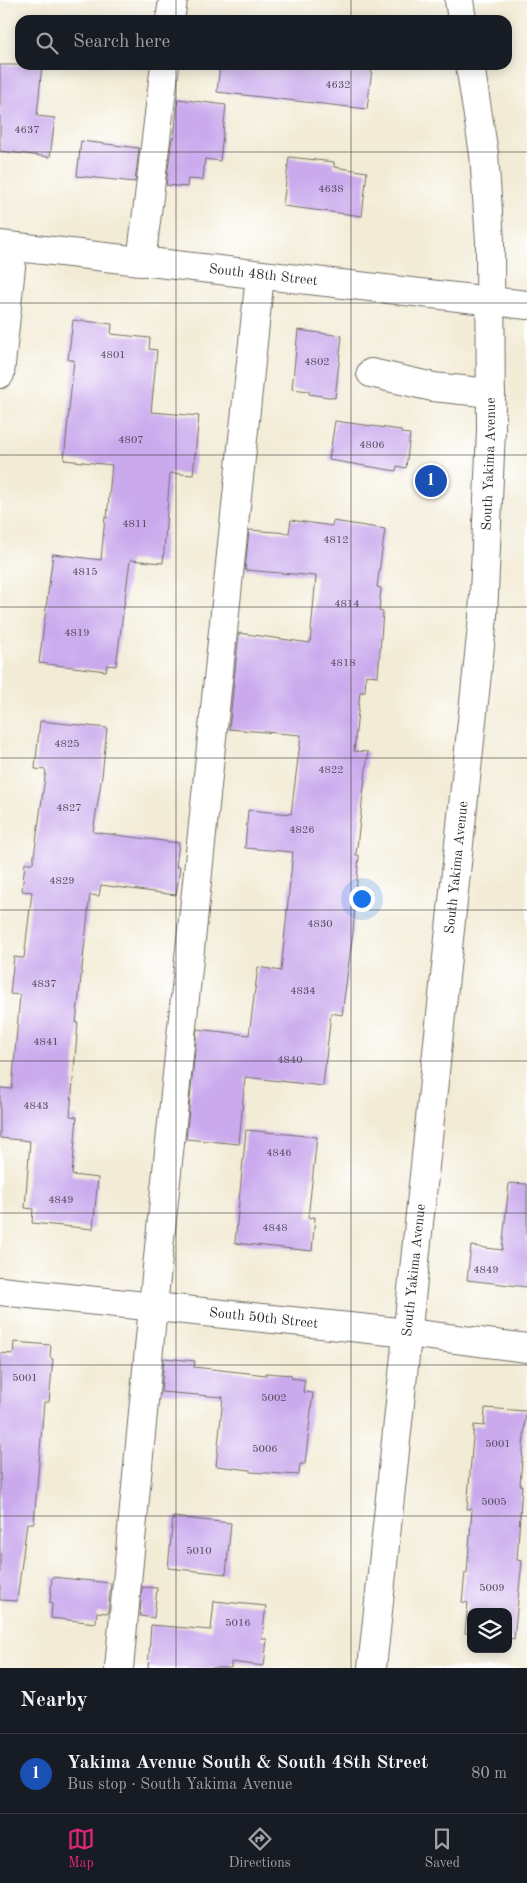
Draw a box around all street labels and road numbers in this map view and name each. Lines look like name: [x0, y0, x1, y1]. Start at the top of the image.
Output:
street label: South 48th Street: [208, 262, 319, 288]
street label: South Yakima Avenue: [480, 397, 498, 531]
street label: South Yakima Avenue: [443, 800, 471, 934]
street label: South Yakima Avenue: [400, 1203, 428, 1337]
street label: South 50th Street: [208, 1306, 319, 1331]

